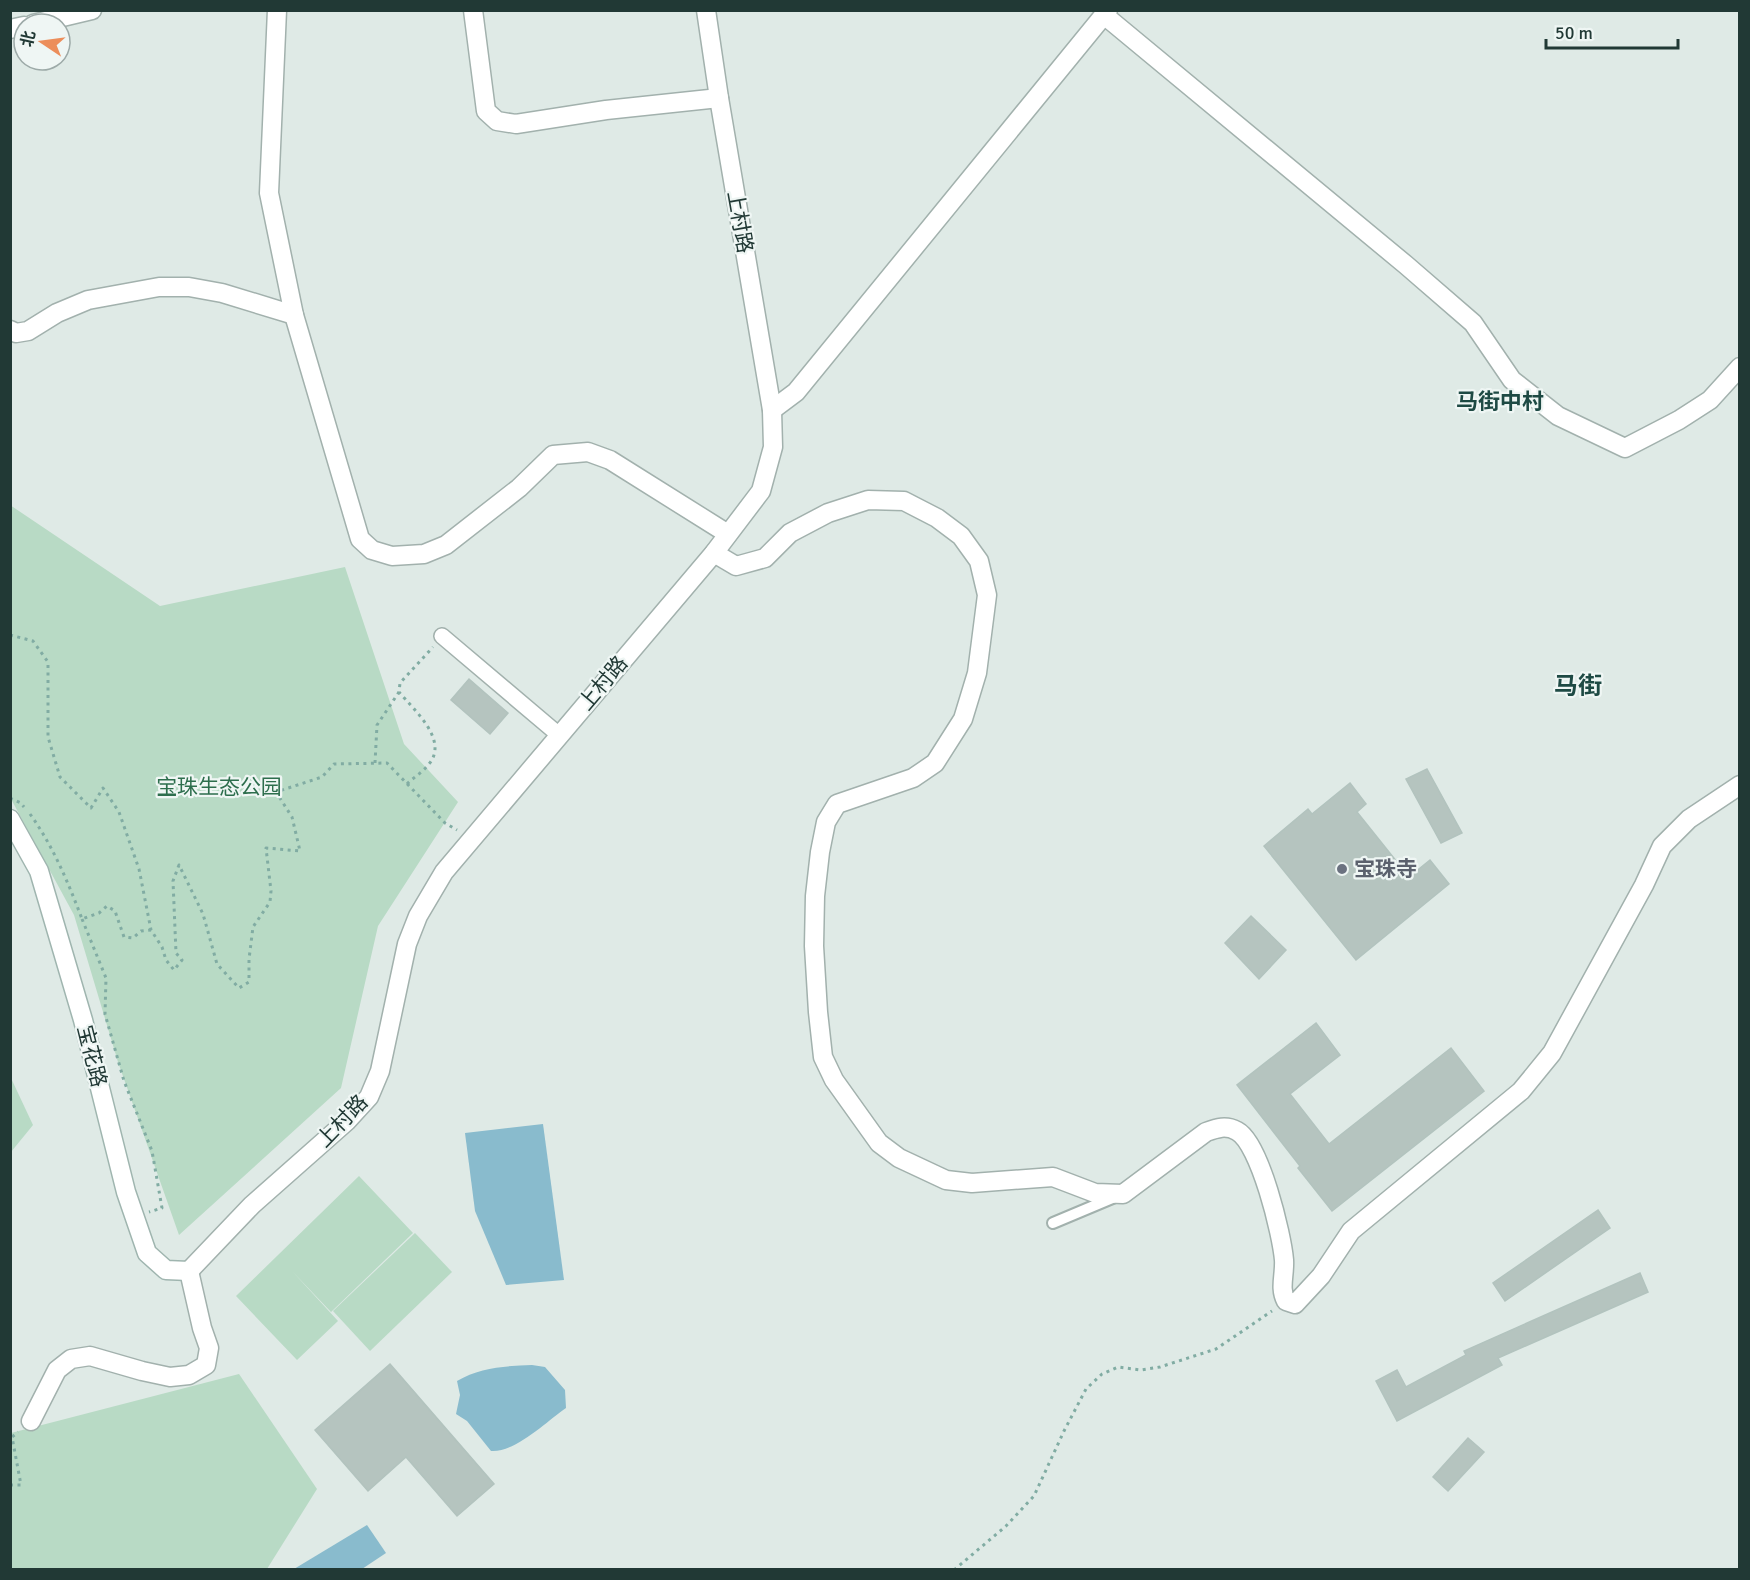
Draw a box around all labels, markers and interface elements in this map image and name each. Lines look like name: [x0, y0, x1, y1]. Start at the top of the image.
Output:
north arrow: [12, 12, 72, 72]
scale bar: [1546, 12, 1678, 50]
text: 50 m: [1555, 22, 1593, 44]
text: 北: [17, 29, 40, 49]
street label: 上村路: [722, 189, 758, 255]
district label: 马街中村: [1456, 388, 1544, 415]
street label: 上村路: [573, 651, 633, 715]
district label: 马街: [1554, 671, 1602, 701]
park label: 宝珠生态公园: [156, 774, 282, 800]
place label: 宝珠寺: [1354, 856, 1417, 882]
marker: 宝珠寺: [1335, 862, 1349, 876]
street label: 宝花路: [72, 1022, 112, 1090]
street label: 上村路: [311, 1089, 373, 1153]

